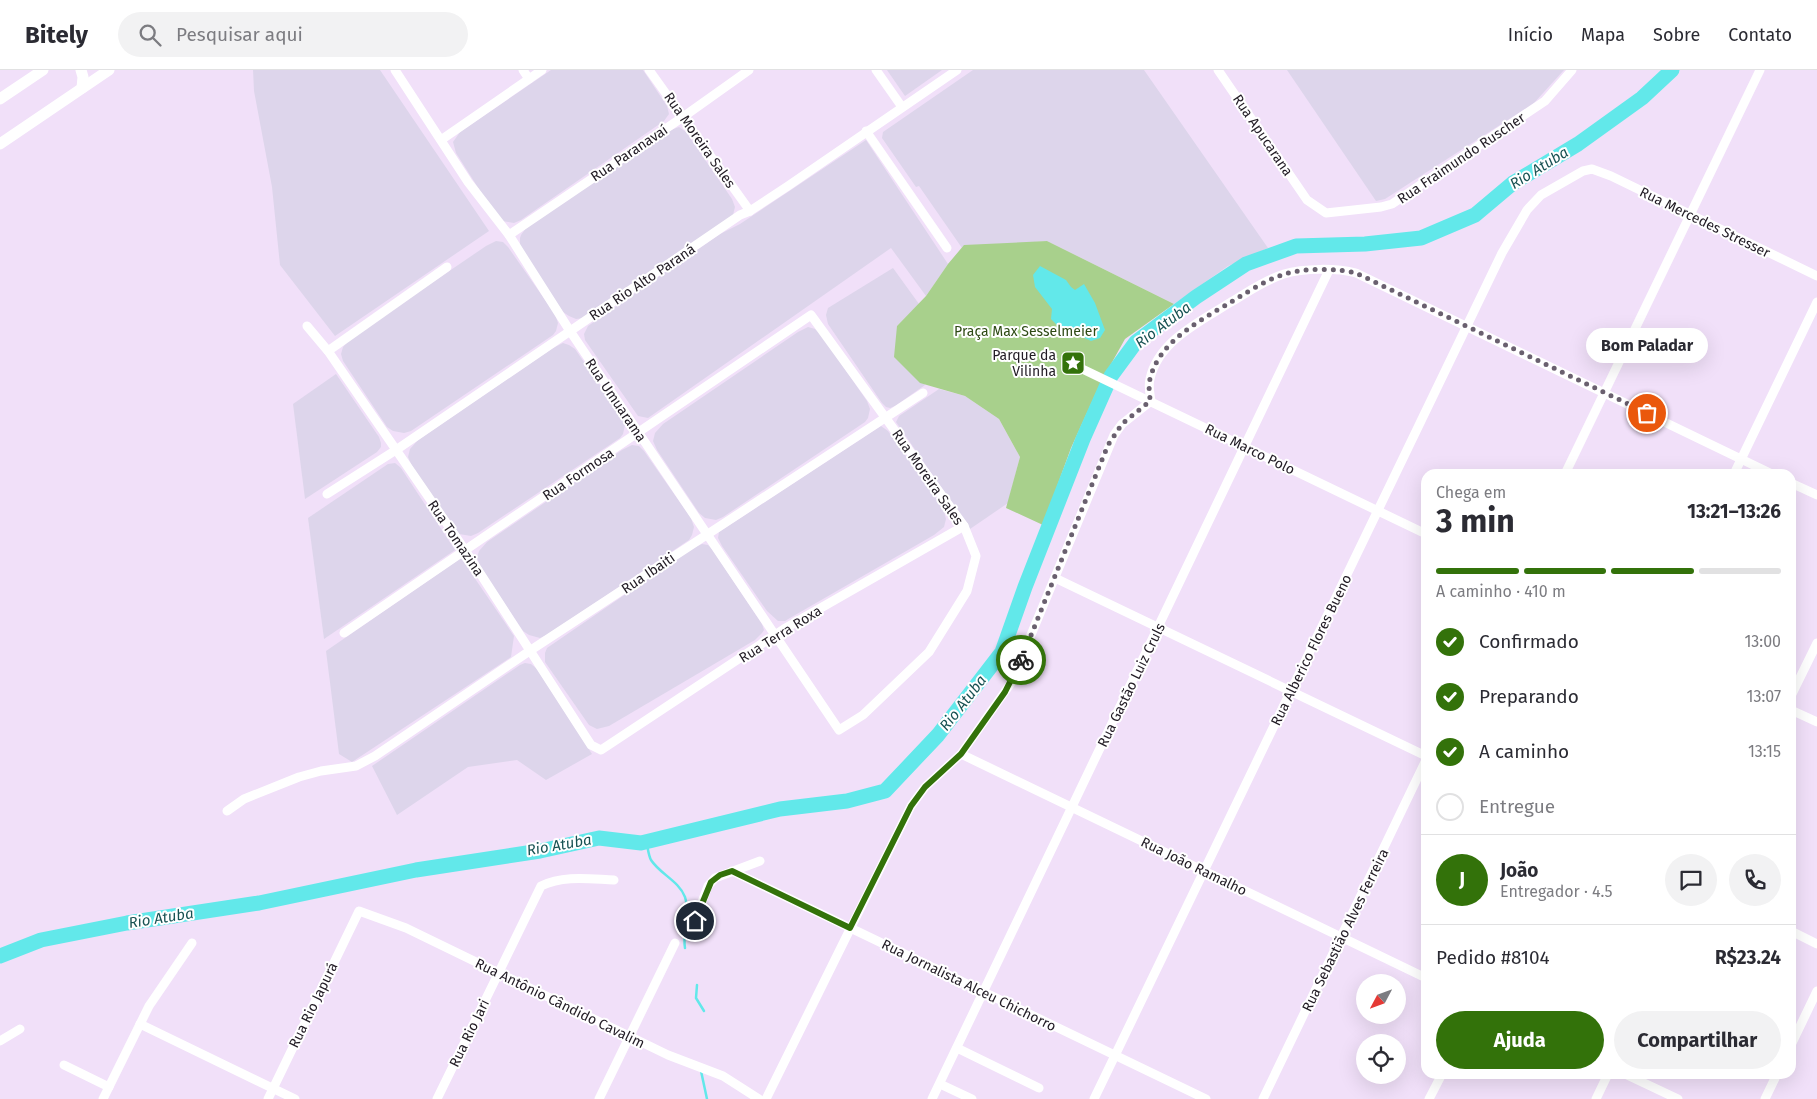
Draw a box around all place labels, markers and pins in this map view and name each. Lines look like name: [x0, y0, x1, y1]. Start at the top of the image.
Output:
callout: Bom Paladar: [1586, 328, 1708, 363]
place label: Parque da Vilinha: [992, 347, 1056, 380]
place icon: Parque da Vilinha: [1060, 350, 1086, 376]
pin: [1626, 392, 1668, 434]
pin: [674, 900, 716, 942]

